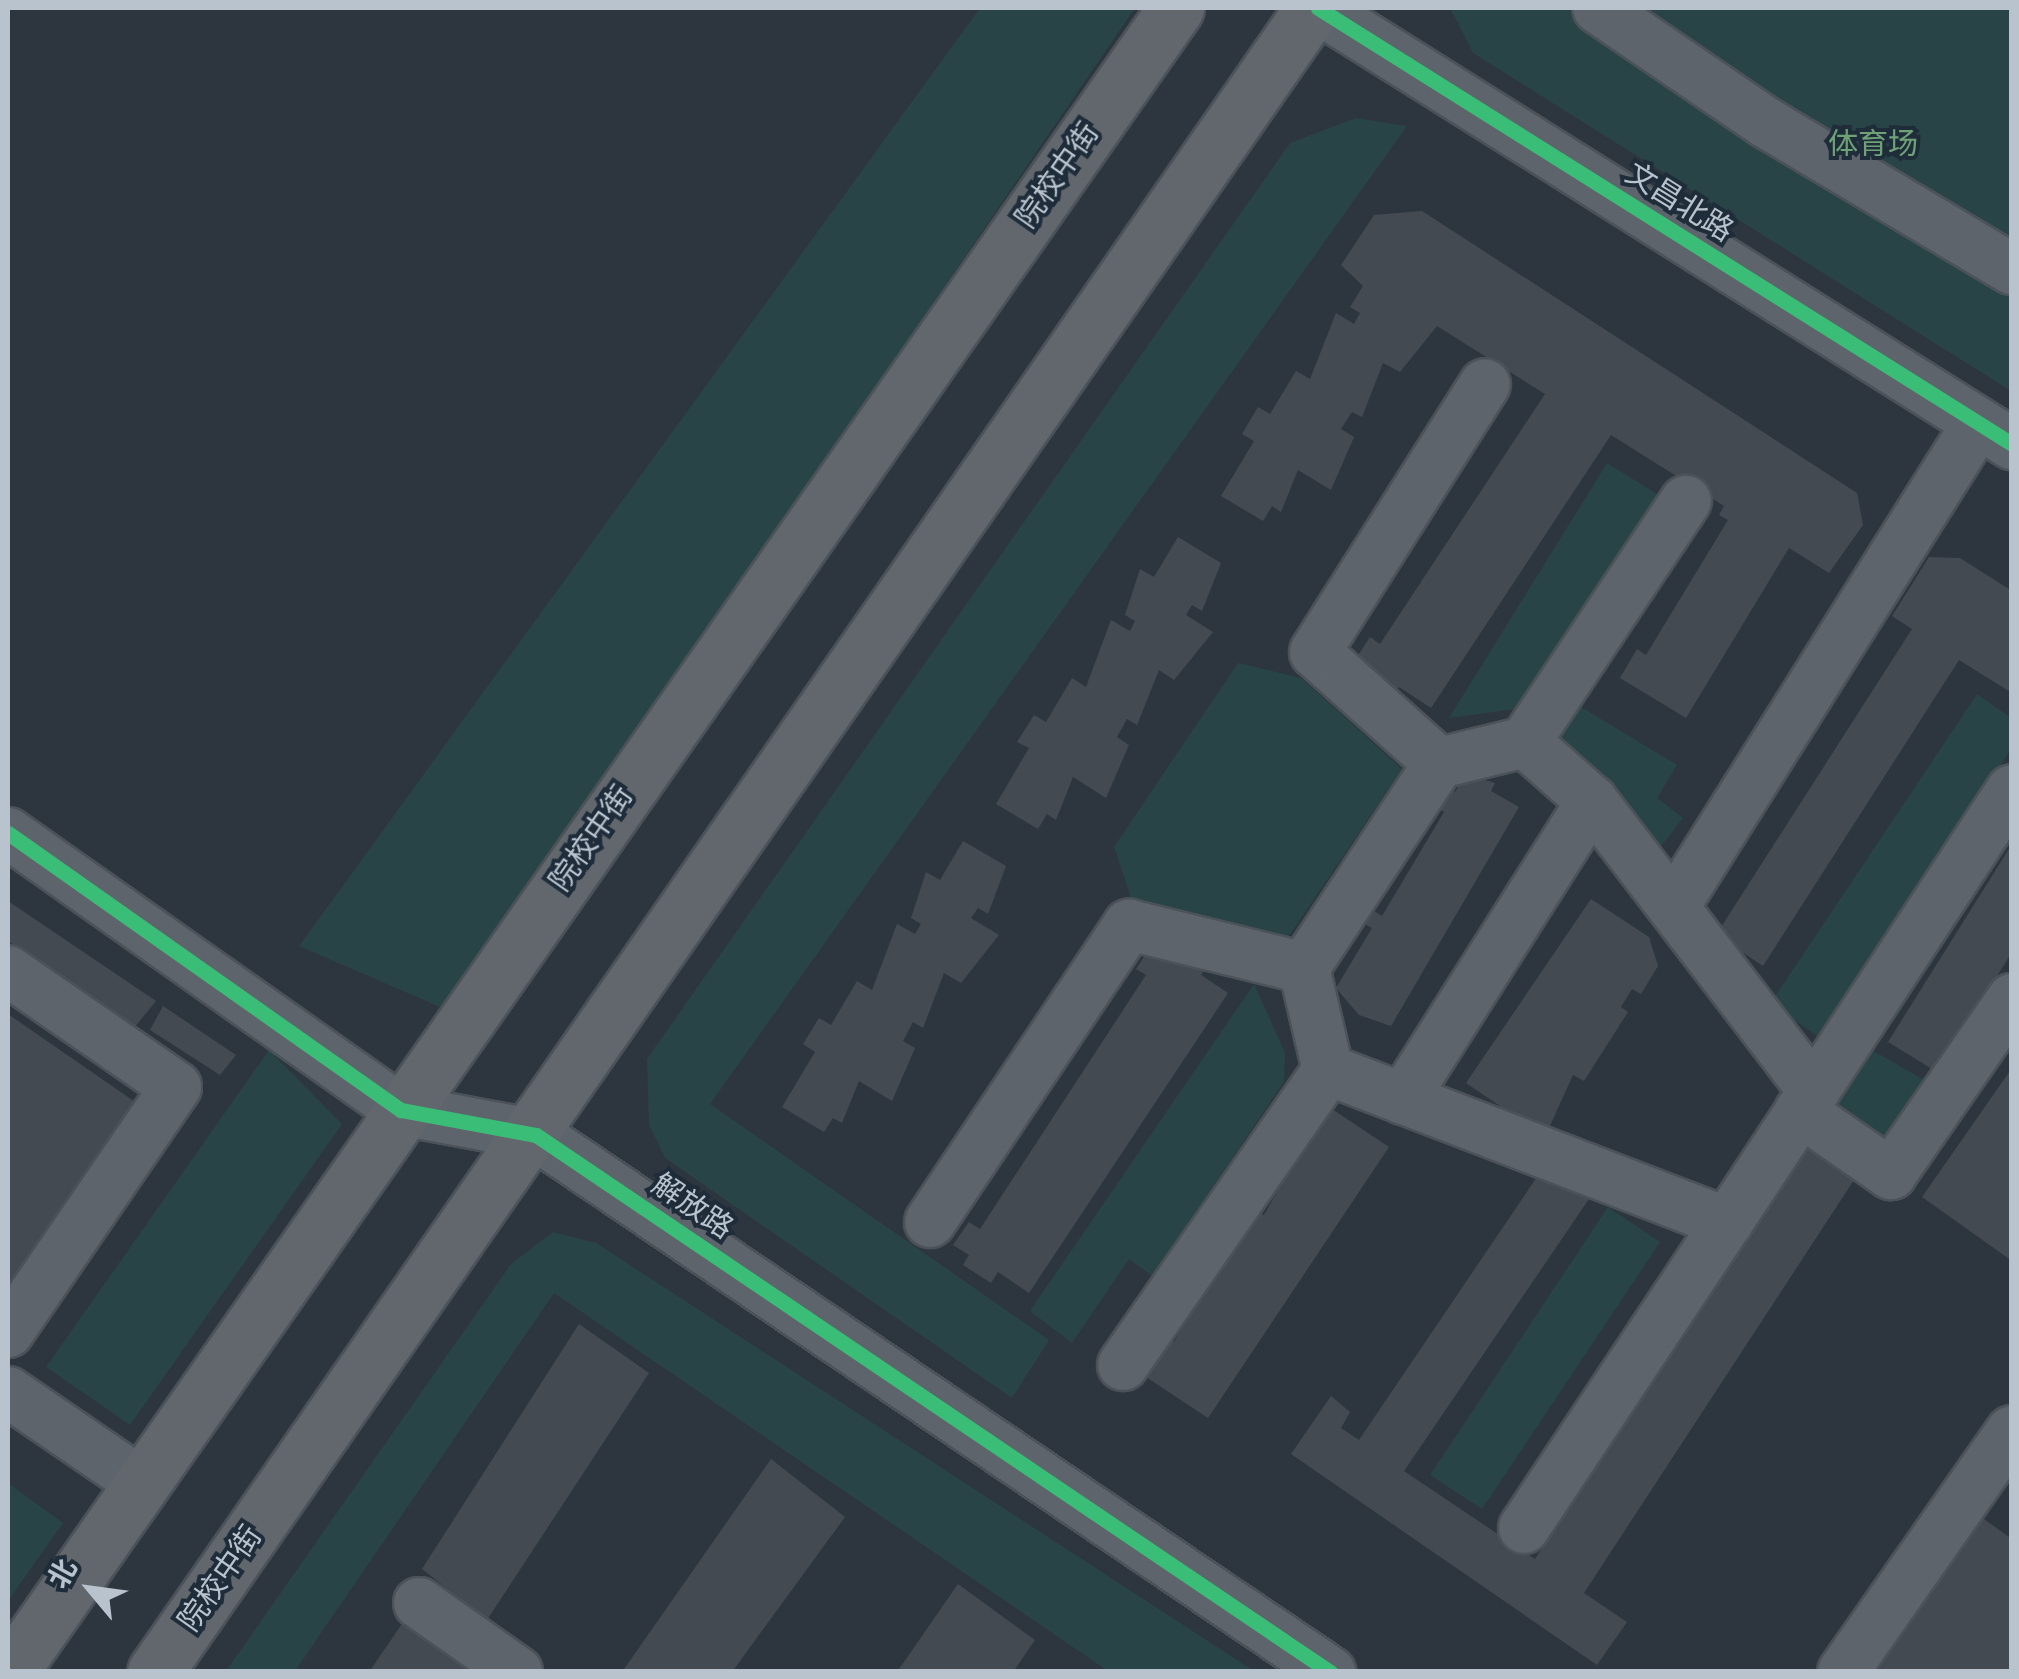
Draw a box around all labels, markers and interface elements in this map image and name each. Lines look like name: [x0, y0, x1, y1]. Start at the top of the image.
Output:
street label: 院校中街: [1009, 117, 1107, 235]
park label: 体育场: [1828, 127, 1918, 163]
street label: 文昌北路: [1619, 156, 1739, 250]
street label: 院校中街: [543, 780, 641, 898]
street label: 解放路: [645, 1167, 739, 1247]
street label: 院校中街: [172, 1520, 270, 1638]
north arrow: [40, 1539, 140, 1639]
text: 北: [42, 1554, 85, 1594]

